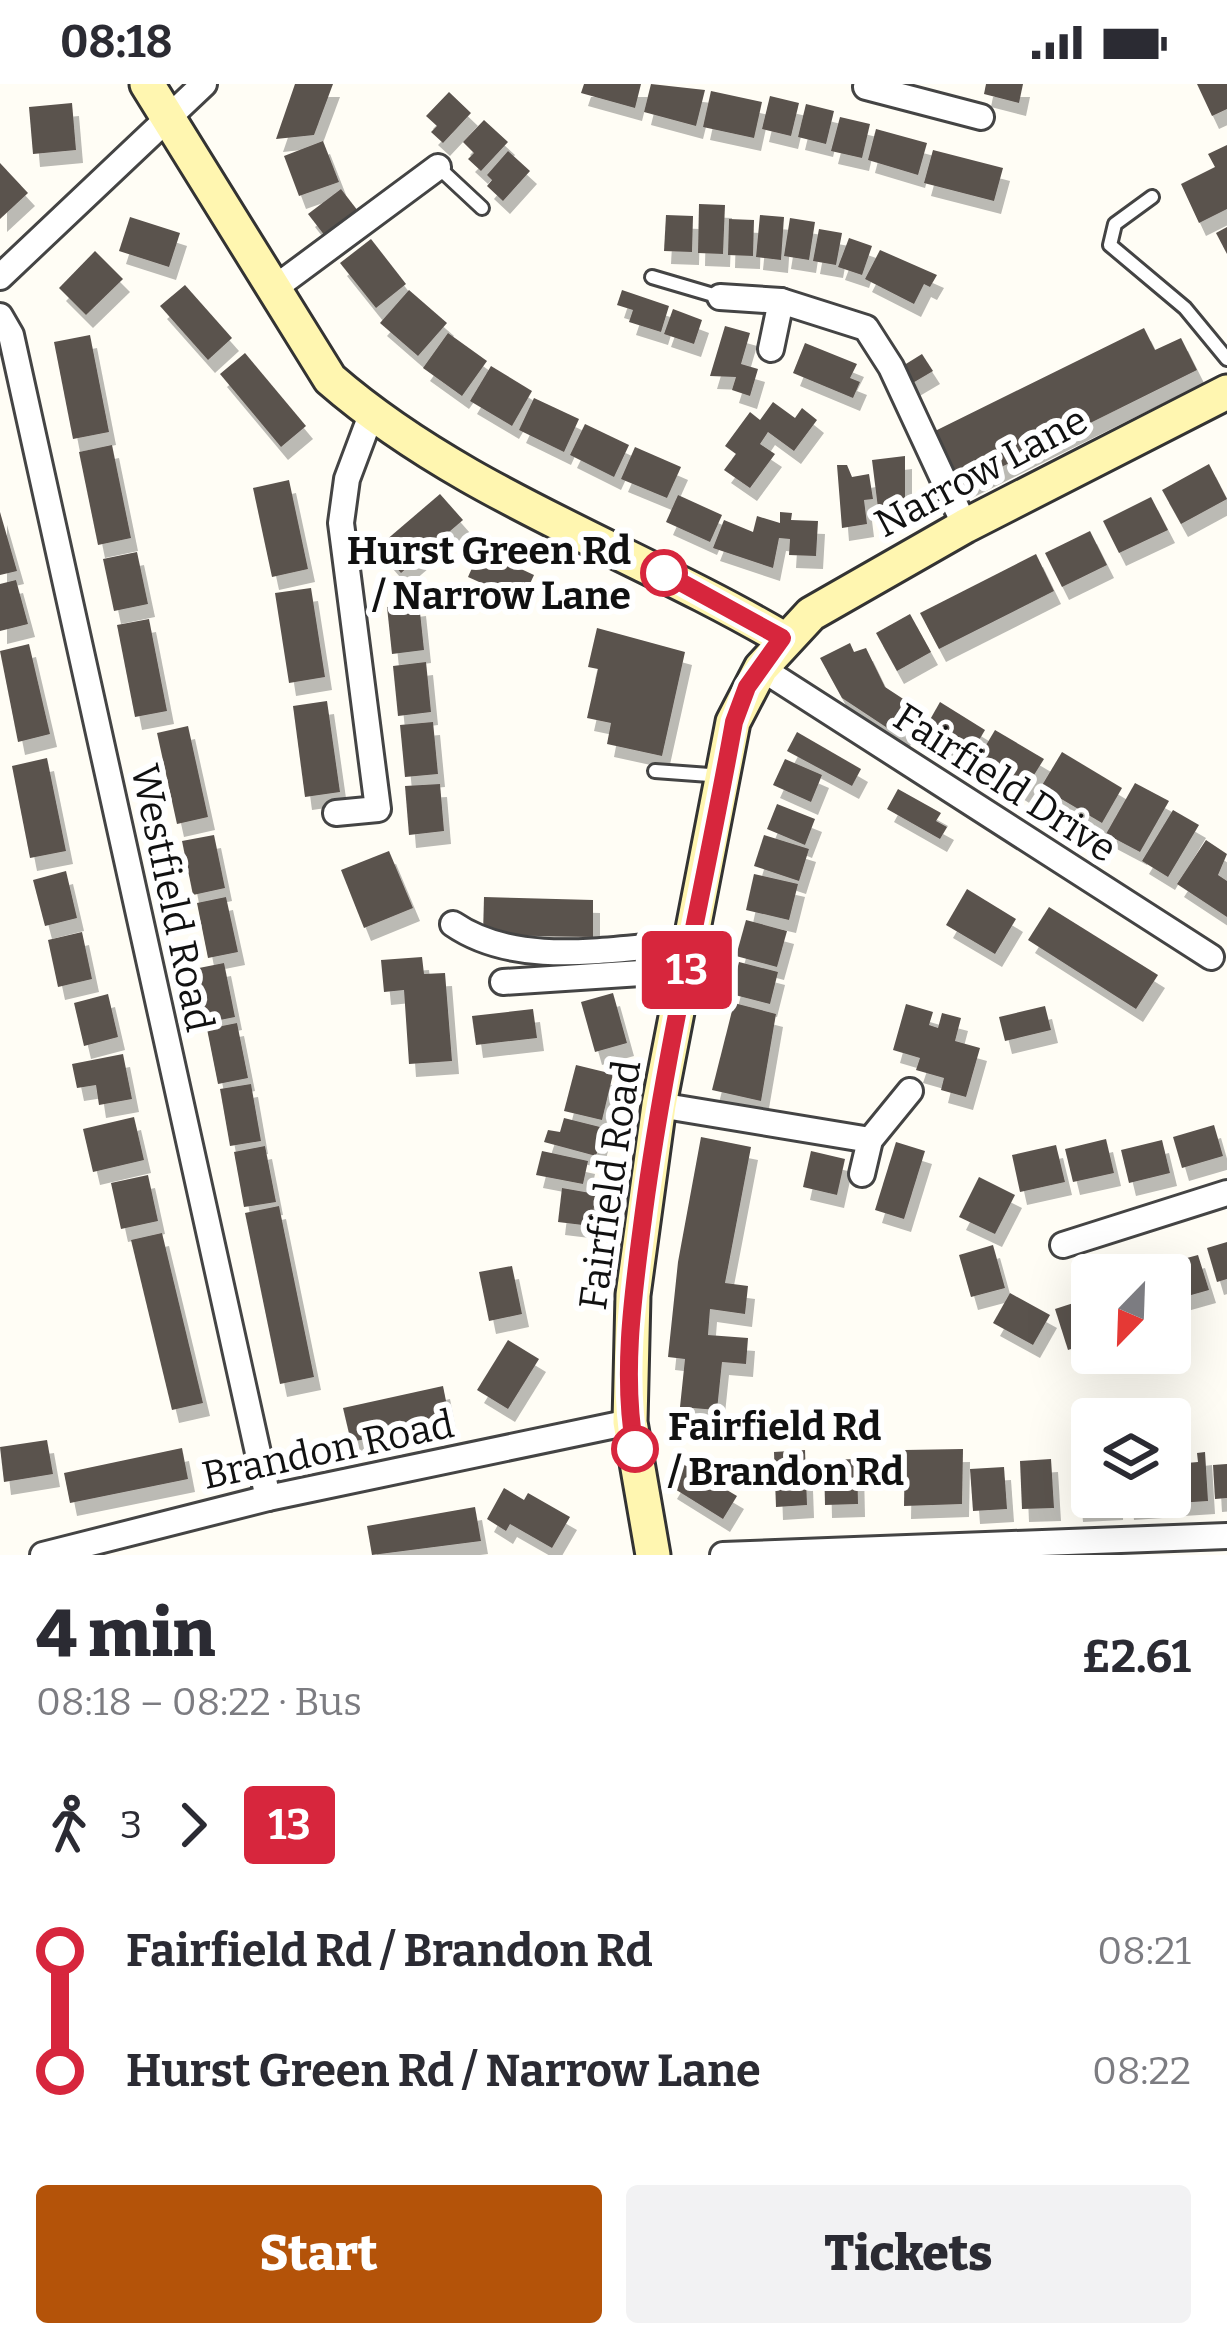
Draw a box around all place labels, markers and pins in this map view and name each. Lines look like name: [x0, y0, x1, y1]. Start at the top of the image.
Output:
place label: Hurst Green Rd / Narrow Lane: [347, 528, 631, 619]
marker: Hurst Green Rd / Narrow Lane: [642, 551, 686, 595]
place label: Fairfield Rd / Brandon Rd: [667, 1404, 904, 1495]
marker: Fairfield Rd / Brandon Rd: [613, 1427, 657, 1471]

